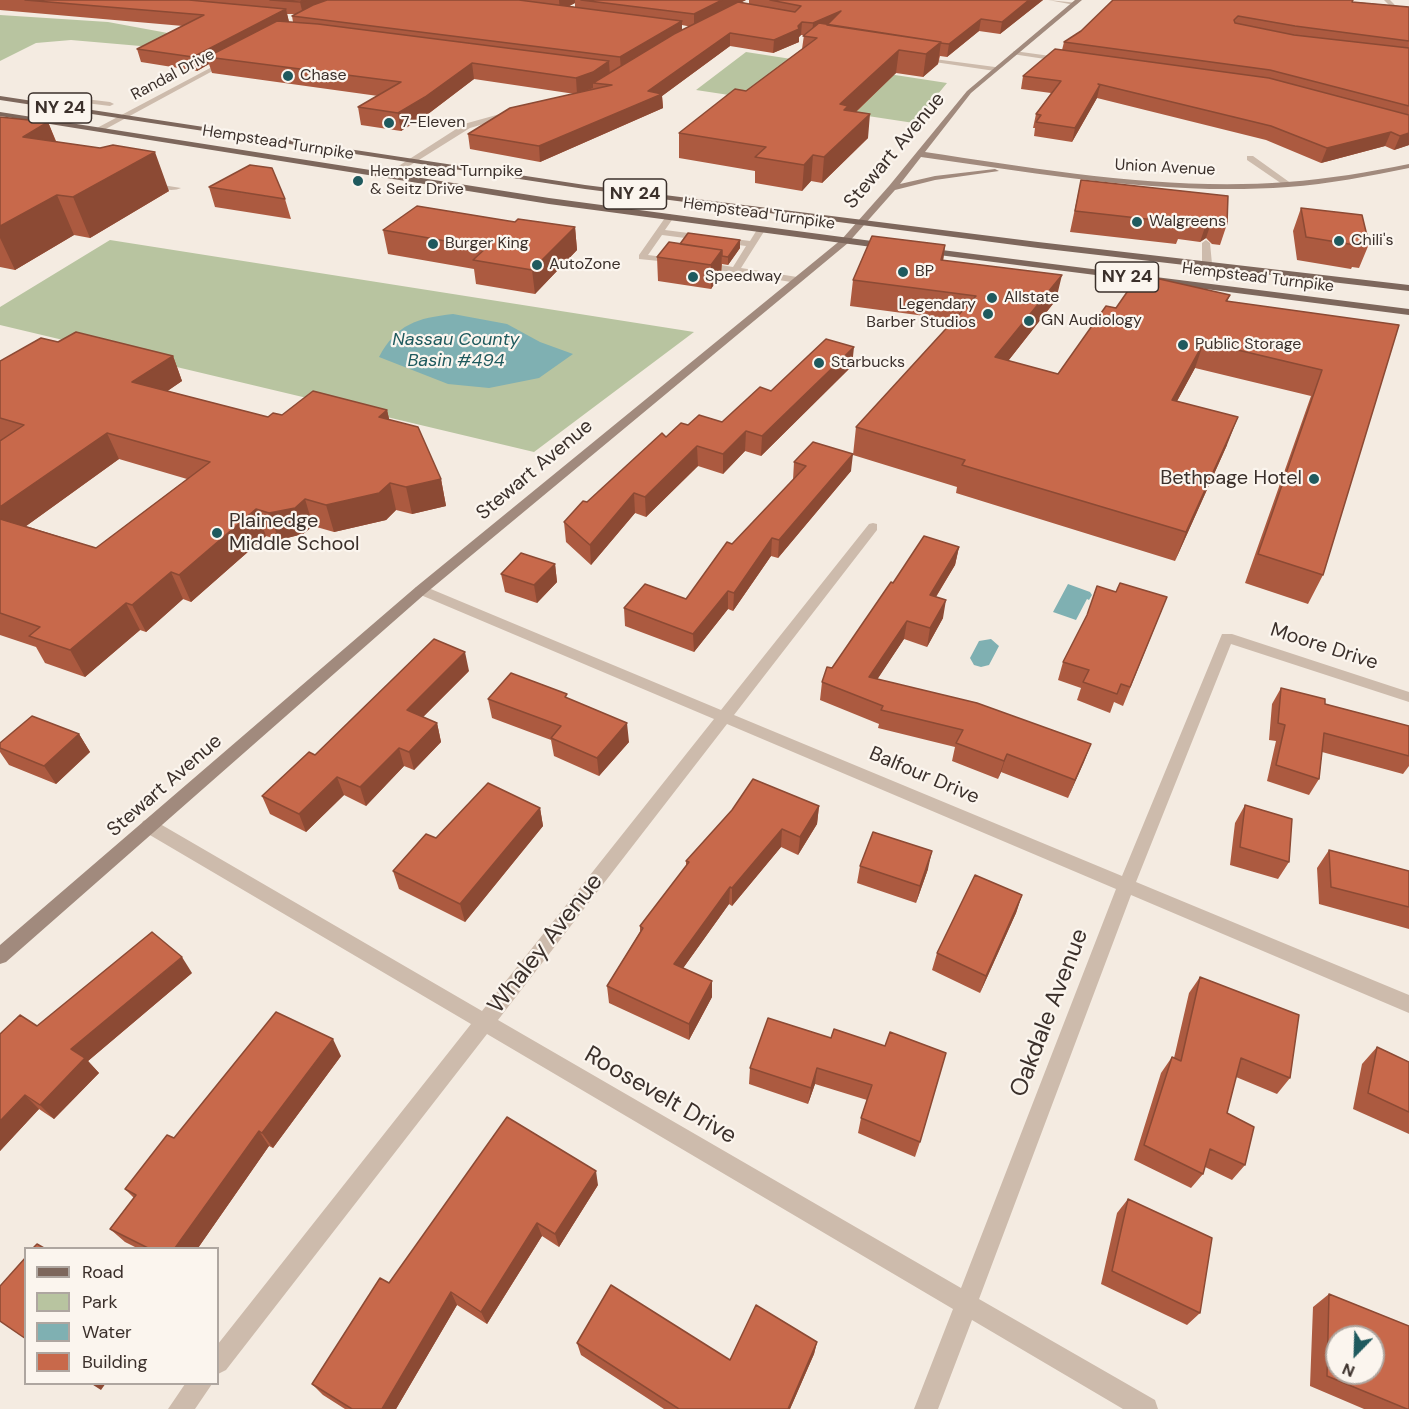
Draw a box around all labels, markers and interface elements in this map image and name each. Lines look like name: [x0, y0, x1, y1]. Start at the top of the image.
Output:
street label: Randal Drive: [128, 45, 218, 105]
place label: Chase: [300, 66, 346, 86]
marker: Chase: [281, 69, 295, 83]
street label: Stewart Avenue: [839, 88, 951, 214]
road number: NY 24: [28, 93, 92, 123]
place label: 7-Eleven: [401, 113, 465, 133]
marker: 7-Eleven: [382, 116, 396, 130]
street label: Hempstead Turnpike: [201, 122, 355, 164]
street label: Union Avenue: [1114, 156, 1216, 180]
place label: Hempstead Turnpike & Seitz Drive: [370, 162, 523, 200]
marker: Hempstead Turnpike & Seitz Drive: [351, 174, 365, 188]
road number: NY 24: [604, 179, 666, 209]
street label: Hempstead Turnpike: [682, 194, 836, 234]
place label: Walgreens: [1149, 212, 1226, 232]
marker: Walgreens: [1130, 215, 1144, 229]
place label: Chili's: [1351, 231, 1393, 251]
place label: Burger King: [445, 234, 529, 254]
marker: Chili's: [1332, 234, 1346, 248]
marker: Burger King: [426, 237, 440, 251]
place label: AutoZone: [549, 255, 621, 275]
marker: AutoZone: [530, 258, 544, 272]
street label: Hempstead Turnpike: [1181, 259, 1335, 297]
place label: BP: [915, 262, 934, 282]
road number: NY 24: [1096, 262, 1158, 292]
marker: BP: [896, 265, 910, 279]
place label: Speedway: [705, 267, 782, 287]
marker: Speedway: [686, 270, 700, 284]
place label: Allstate: [1004, 288, 1059, 308]
marker: Allstate: [985, 291, 999, 305]
place label: Legendary Barber Studios: [866, 295, 976, 333]
marker: Legendary Barber Studios: [981, 307, 995, 321]
place label: GN Audiology: [1041, 311, 1142, 331]
marker: GN Audiology: [1022, 314, 1036, 328]
water label: Nassau County Basin #494: [392, 329, 520, 372]
place label: Public Storage: [1195, 335, 1301, 355]
marker: Public Storage: [1176, 338, 1190, 352]
place label: Starbucks: [831, 353, 905, 373]
marker: Starbucks: [812, 356, 826, 370]
street label: Stewart Avenue: [472, 414, 598, 526]
place label: Bethpage Hotel: [1160, 467, 1302, 491]
marker: Bethpage Hotel: [1307, 472, 1321, 486]
place label: Plainedge Middle School: [229, 510, 360, 557]
marker: Plainedge Middle School: [210, 526, 224, 540]
street label: Moore Drive: [1267, 618, 1381, 676]
street label: Stewart Avenue: [103, 730, 227, 842]
street label: Balfour Drive: [865, 742, 983, 810]
street label: Whaley Avenue: [482, 868, 610, 1020]
street label: Oakdale Avenue: [1005, 925, 1095, 1101]
street label: Roosevelt Drive: [579, 1041, 741, 1151]
legend: [24, 1247, 219, 1385]
text: Road: [82, 1260, 124, 1284]
text: Park: [82, 1290, 118, 1314]
text: Water: [82, 1320, 132, 1344]
north arrow: [1325, 1325, 1385, 1385]
text: Building: [82, 1350, 147, 1374]
text: N: [1339, 1358, 1358, 1382]

